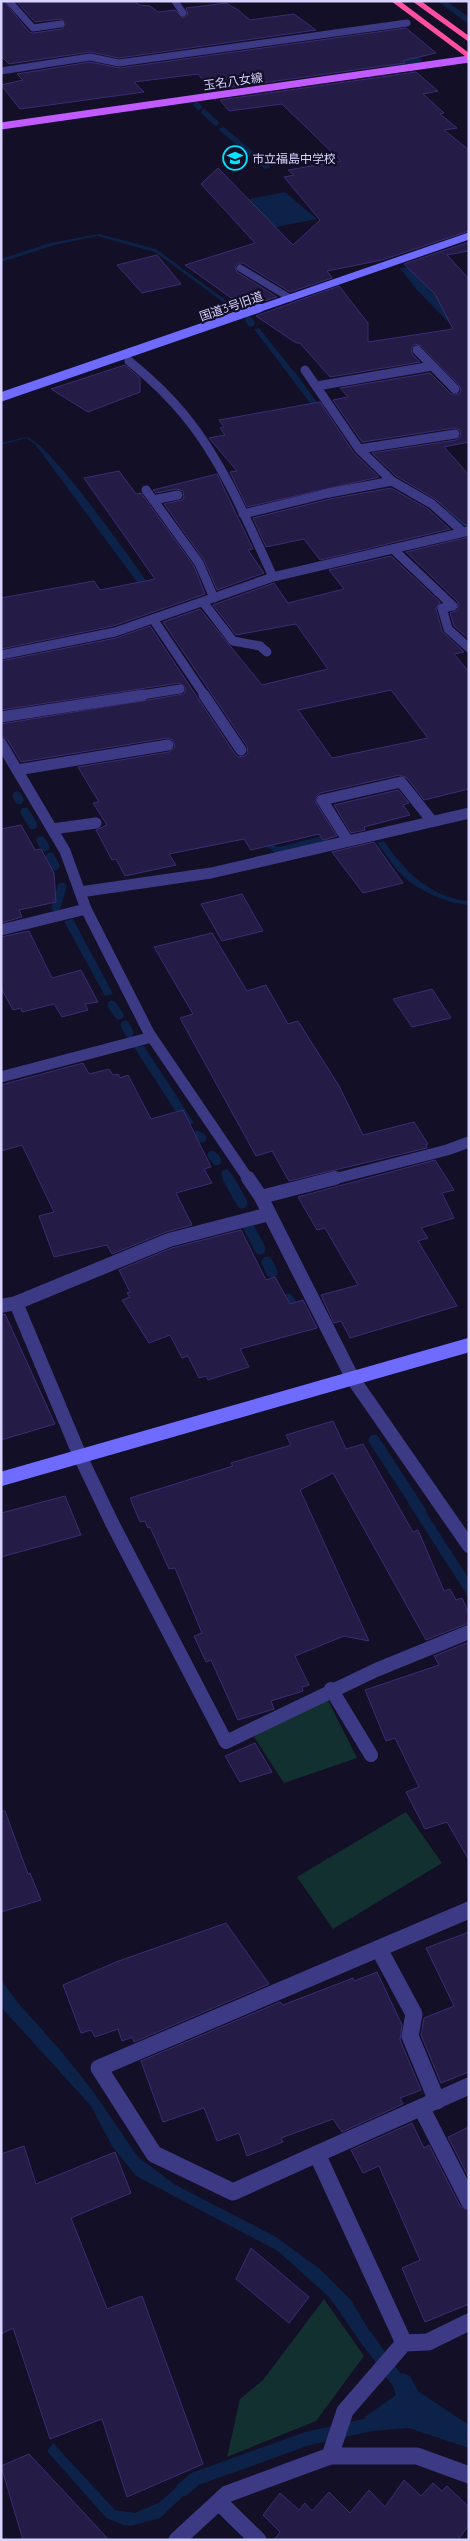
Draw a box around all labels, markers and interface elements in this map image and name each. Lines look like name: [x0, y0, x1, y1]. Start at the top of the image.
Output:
street label: 玉名八女線: [202, 69, 264, 93]
school or university icon: 市立福島中学校: [222, 145, 248, 171]
place label: 市立福島中学校: [252, 151, 336, 166]
street label: 国道3号旧道: [197, 288, 265, 324]

